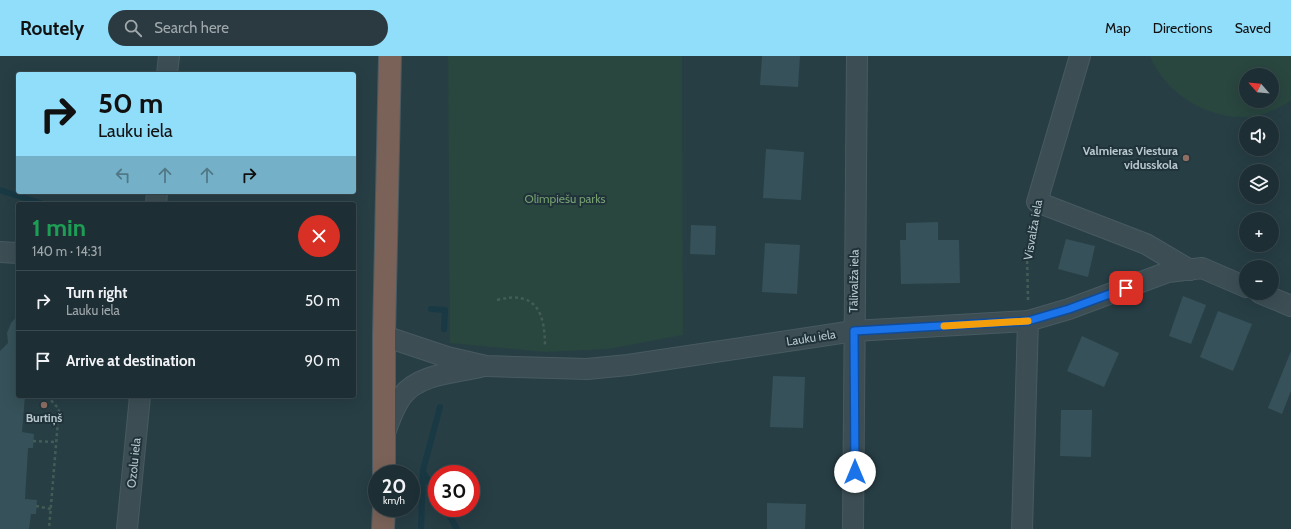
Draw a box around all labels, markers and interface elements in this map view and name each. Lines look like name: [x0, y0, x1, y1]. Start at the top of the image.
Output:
search box: [108, 10, 388, 46]
text: Routely: [20, 17, 84, 40]
icon: search: [122, 17, 144, 39]
text: Search here: [154, 19, 229, 37]
text: Map: [1105, 19, 1131, 37]
text: Directions: [1153, 19, 1213, 37]
text: Saved: [1235, 19, 1271, 37]
north arrow: [1239, 68, 1279, 108]
map controls: [1239, 68, 1279, 300]
text: 50 m: [98, 86, 163, 120]
icon: right: [32, 88, 84, 140]
button: sound: [1239, 116, 1279, 156]
text: Lauku iela: [98, 120, 173, 142]
place label: Valmieras Viestura vidusskola: [1083, 143, 1178, 172]
marker: Valmieras Viestura vidusskola: [1181, 153, 1191, 163]
icon: left: [112, 164, 134, 186]
icon: ahead: [154, 164, 176, 186]
icon: ahead: [196, 164, 218, 186]
icon: right: [238, 164, 260, 186]
button: layers: [1239, 164, 1279, 204]
park label: Olimpiešu parks: [525, 191, 606, 206]
street label: Visvalža iela: [1020, 198, 1045, 261]
button: +: [1239, 212, 1279, 252]
text: 1 min: [32, 213, 86, 242]
button: close: [298, 215, 340, 257]
text: 140 m · 14:31: [32, 243, 102, 259]
street label: Tālivalža iela: [845, 249, 862, 313]
button: −: [1239, 260, 1279, 300]
pin: [1109, 271, 1143, 305]
icon: arrive: [1115, 277, 1137, 299]
text: Turn right: [66, 284, 127, 302]
icon: right: [32, 290, 54, 312]
text: 50 m: [305, 292, 340, 310]
text: Lauku iela: [66, 302, 120, 318]
street label: Lauku iela: [785, 326, 837, 349]
icon: arrive: [32, 350, 54, 372]
text: Arrive at destination: [66, 352, 196, 370]
text: 90 m: [304, 352, 340, 370]
marker: Burtiņš: [39, 400, 49, 410]
place label: Burtiņš: [26, 410, 62, 426]
street label: Ozolu iela: [123, 437, 144, 489]
position arrow: [834, 451, 876, 493]
speed limit sign: 30: [428, 465, 480, 517]
text: 20: [382, 474, 406, 498]
text: km/h: [383, 494, 405, 507]

